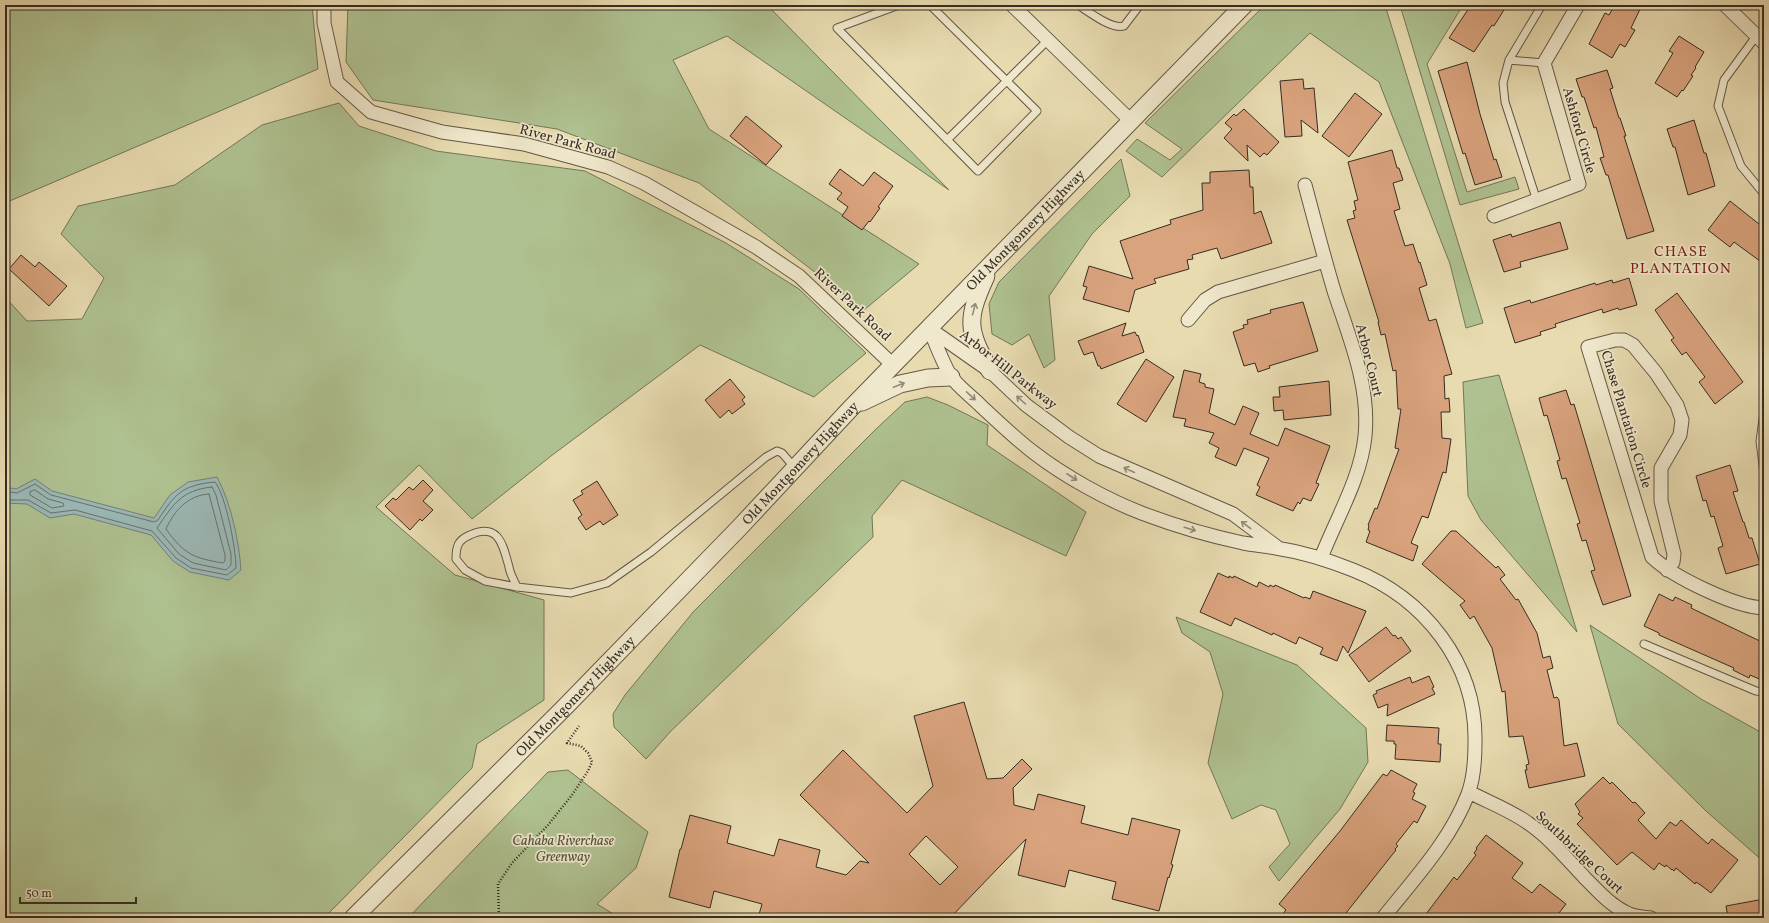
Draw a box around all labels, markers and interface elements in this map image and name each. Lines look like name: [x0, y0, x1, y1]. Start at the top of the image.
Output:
street label: Ashford Circle: [1557, 85, 1600, 176]
street label: River Park Road: [517, 120, 618, 165]
street label: Old Montgomery Highway: [962, 165, 1090, 296]
district label: CHASE PLANTATION: [1630, 242, 1732, 280]
street label: River Park Road: [809, 264, 895, 346]
one-way arrow: [970, 302, 978, 315]
street label: Arbor Court: [1350, 322, 1387, 399]
street label: Arbor Hill Parkway: [955, 326, 1061, 415]
street label: Chase Plantation Circle: [1596, 348, 1656, 491]
one-way arrow: [893, 381, 906, 388]
one-way arrow: [966, 391, 976, 401]
one-way arrow: [1015, 395, 1026, 404]
street label: Old Montgomery Highway: [739, 397, 864, 530]
one-way arrow: [1124, 466, 1136, 473]
one-way arrow: [1066, 473, 1077, 481]
one-way arrow: [1241, 521, 1252, 529]
one-way arrow: [1184, 526, 1197, 533]
street label: Old Montgomery Highway: [512, 632, 640, 762]
street label: Southbridge Court: [1531, 807, 1627, 899]
park label: Cahaba Riverchase Greenway: [512, 832, 614, 867]
scale bar: [20, 879, 136, 905]
text: 50 m: [26, 886, 52, 902]

